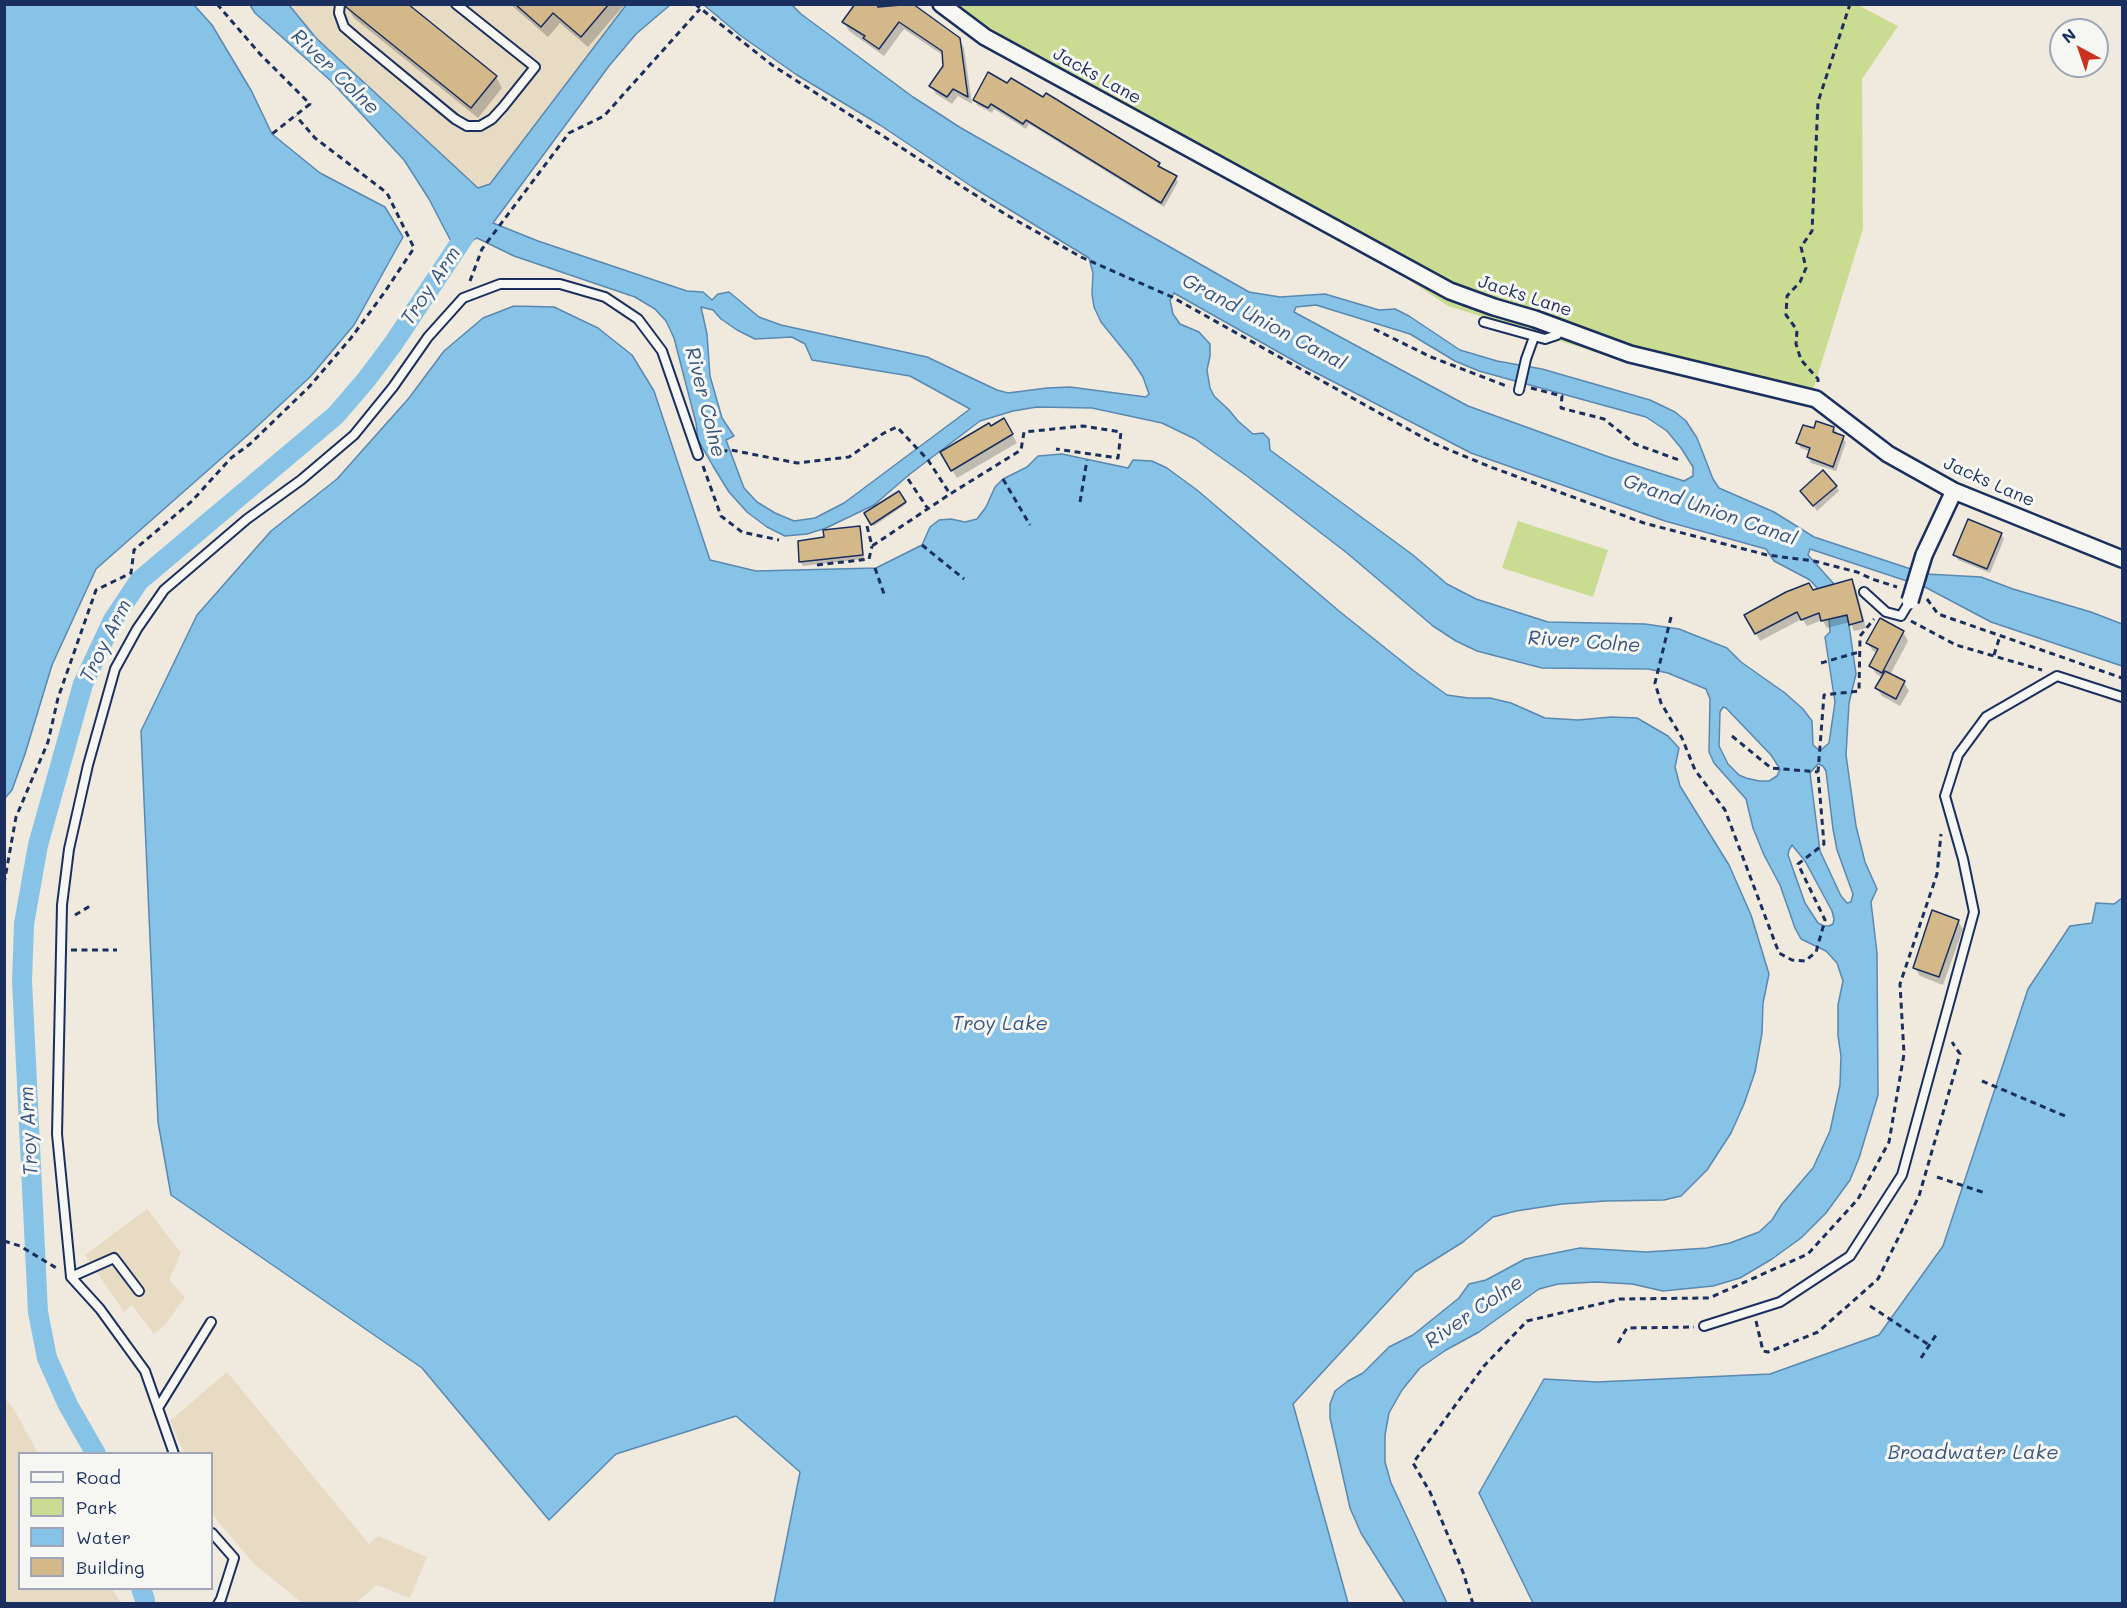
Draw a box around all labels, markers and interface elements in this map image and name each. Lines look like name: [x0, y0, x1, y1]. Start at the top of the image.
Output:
north arrow: [2049, 18, 2109, 78]
text: N: [2057, 23, 2080, 47]
water label: River Colne: [286, 24, 384, 120]
street label: Jacks Lane: [1049, 43, 1145, 109]
water label: Troy Arm: [396, 242, 466, 330]
water label: Grand Union Canal: [1178, 269, 1350, 375]
street label: Jacks Lane: [1475, 271, 1575, 321]
water label: River Colne: [680, 344, 730, 460]
street label: Jacks Lane: [1940, 452, 2038, 512]
water label: Grand Union Canal: [1620, 469, 1800, 551]
water label: Troy Arm: [75, 596, 137, 686]
water label: River Colne: [1527, 626, 1641, 658]
water label: Troy Lake: [952, 1012, 1048, 1036]
water label: Troy Arm: [15, 1086, 43, 1176]
water label: River Colne: [1420, 1270, 1528, 1354]
water label: Broadwater Lake: [1887, 1441, 2059, 1465]
legend: [18, 1452, 213, 1590]
text: Road: [76, 1465, 121, 1489]
text: Park: [76, 1495, 117, 1519]
text: Water: [76, 1525, 131, 1549]
text: Building: [76, 1555, 144, 1579]

